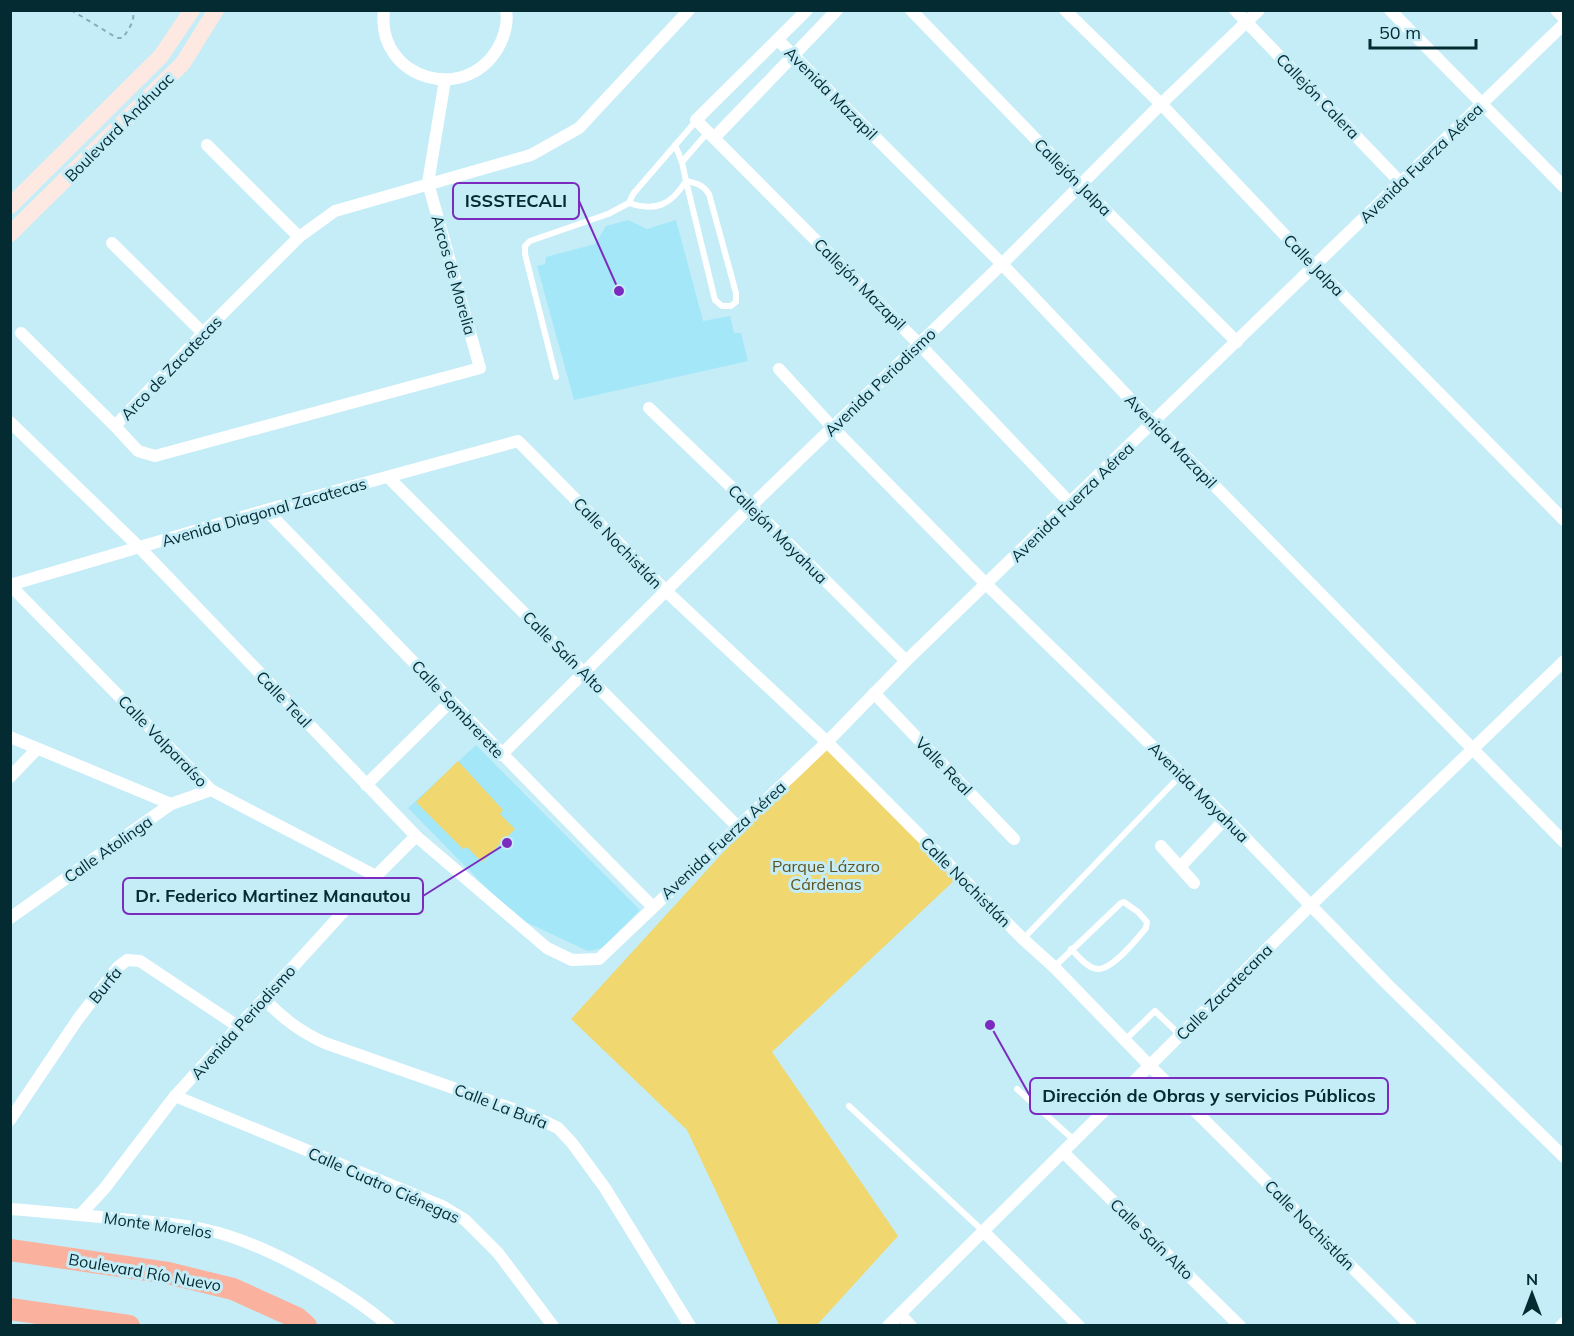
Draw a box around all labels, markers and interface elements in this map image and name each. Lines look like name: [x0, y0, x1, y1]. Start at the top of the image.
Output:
scale bar: [1370, 12, 1476, 50]
text: 50 m: [1379, 21, 1421, 44]
street label: Avenida Mazapil: [780, 42, 882, 144]
street label: Callejón Calera: [1272, 49, 1364, 143]
street label: Boulevard Anáhuac: [60, 68, 178, 186]
street label: Avenida Fuerza Aérea: [1355, 99, 1487, 227]
street label: Callejón Jalpa: [1030, 134, 1116, 220]
callout: ISSSTECALI: [453, 183, 579, 219]
text: ISSSTECALI: [465, 189, 567, 212]
street label: Arcos de Morelia: [427, 213, 481, 337]
street label: Calle Jalpa: [1279, 230, 1349, 300]
street label: Callejón Mazapil: [810, 234, 910, 334]
street label: Arco de Zacatecas: [116, 312, 226, 424]
street label: Avenida Periodismo: [820, 324, 940, 440]
street label: Avenida Mazapil: [1121, 390, 1221, 492]
street label: Avenida Fuerza Aérea: [1006, 438, 1138, 566]
street label: Avenida Diagonal Zacatecas: [159, 473, 369, 551]
street label: Callejón Moyahua: [724, 480, 832, 588]
street label: Calle Nochistlán: [569, 493, 667, 593]
street label: Calle Saín Alto: [519, 607, 609, 697]
street label: Calle Sombrerete: [408, 656, 508, 762]
street label: Calle Teul: [252, 667, 316, 731]
street label: Calle Valparaíso: [114, 691, 212, 791]
street label: Valle Real: [911, 733, 977, 799]
street label: Avenida Moyahua: [1145, 738, 1253, 846]
street label: Avenida Fuerza Aérea: [656, 777, 790, 903]
street label: Calle Atolinga: [60, 811, 156, 887]
street label: Calle Nochistlán: [917, 833, 1015, 931]
park label: Parque Lázaro Cárdenas: [772, 856, 880, 894]
callout: Dr. Federico Martinez Manautou: [123, 878, 423, 914]
text: Dr. Federico Martinez Manautou: [135, 884, 411, 907]
street label: Calle Zacatecana: [1172, 940, 1276, 1044]
street label: Avenida Periodismo: [186, 961, 300, 1083]
street label: Burfa: [84, 963, 126, 1007]
callout: Dirección de Obras y servicios Públicos: [1030, 1078, 1388, 1114]
street label: Calle La Bufa: [452, 1079, 550, 1133]
text: Dirección de Obras y servicios Públicos: [1042, 1084, 1376, 1107]
street label: Calle Cuatro Ciénegas: [305, 1143, 463, 1227]
street label: Calle Nochistlán: [1261, 1176, 1359, 1274]
street label: Calle Saín Alto: [1106, 1194, 1198, 1284]
street label: Monte Morelos: [103, 1208, 213, 1242]
street label: Boulevard Río Nuevo: [67, 1249, 223, 1295]
north arrow: [1502, 1264, 1562, 1324]
text: N: [1526, 1269, 1538, 1289]

